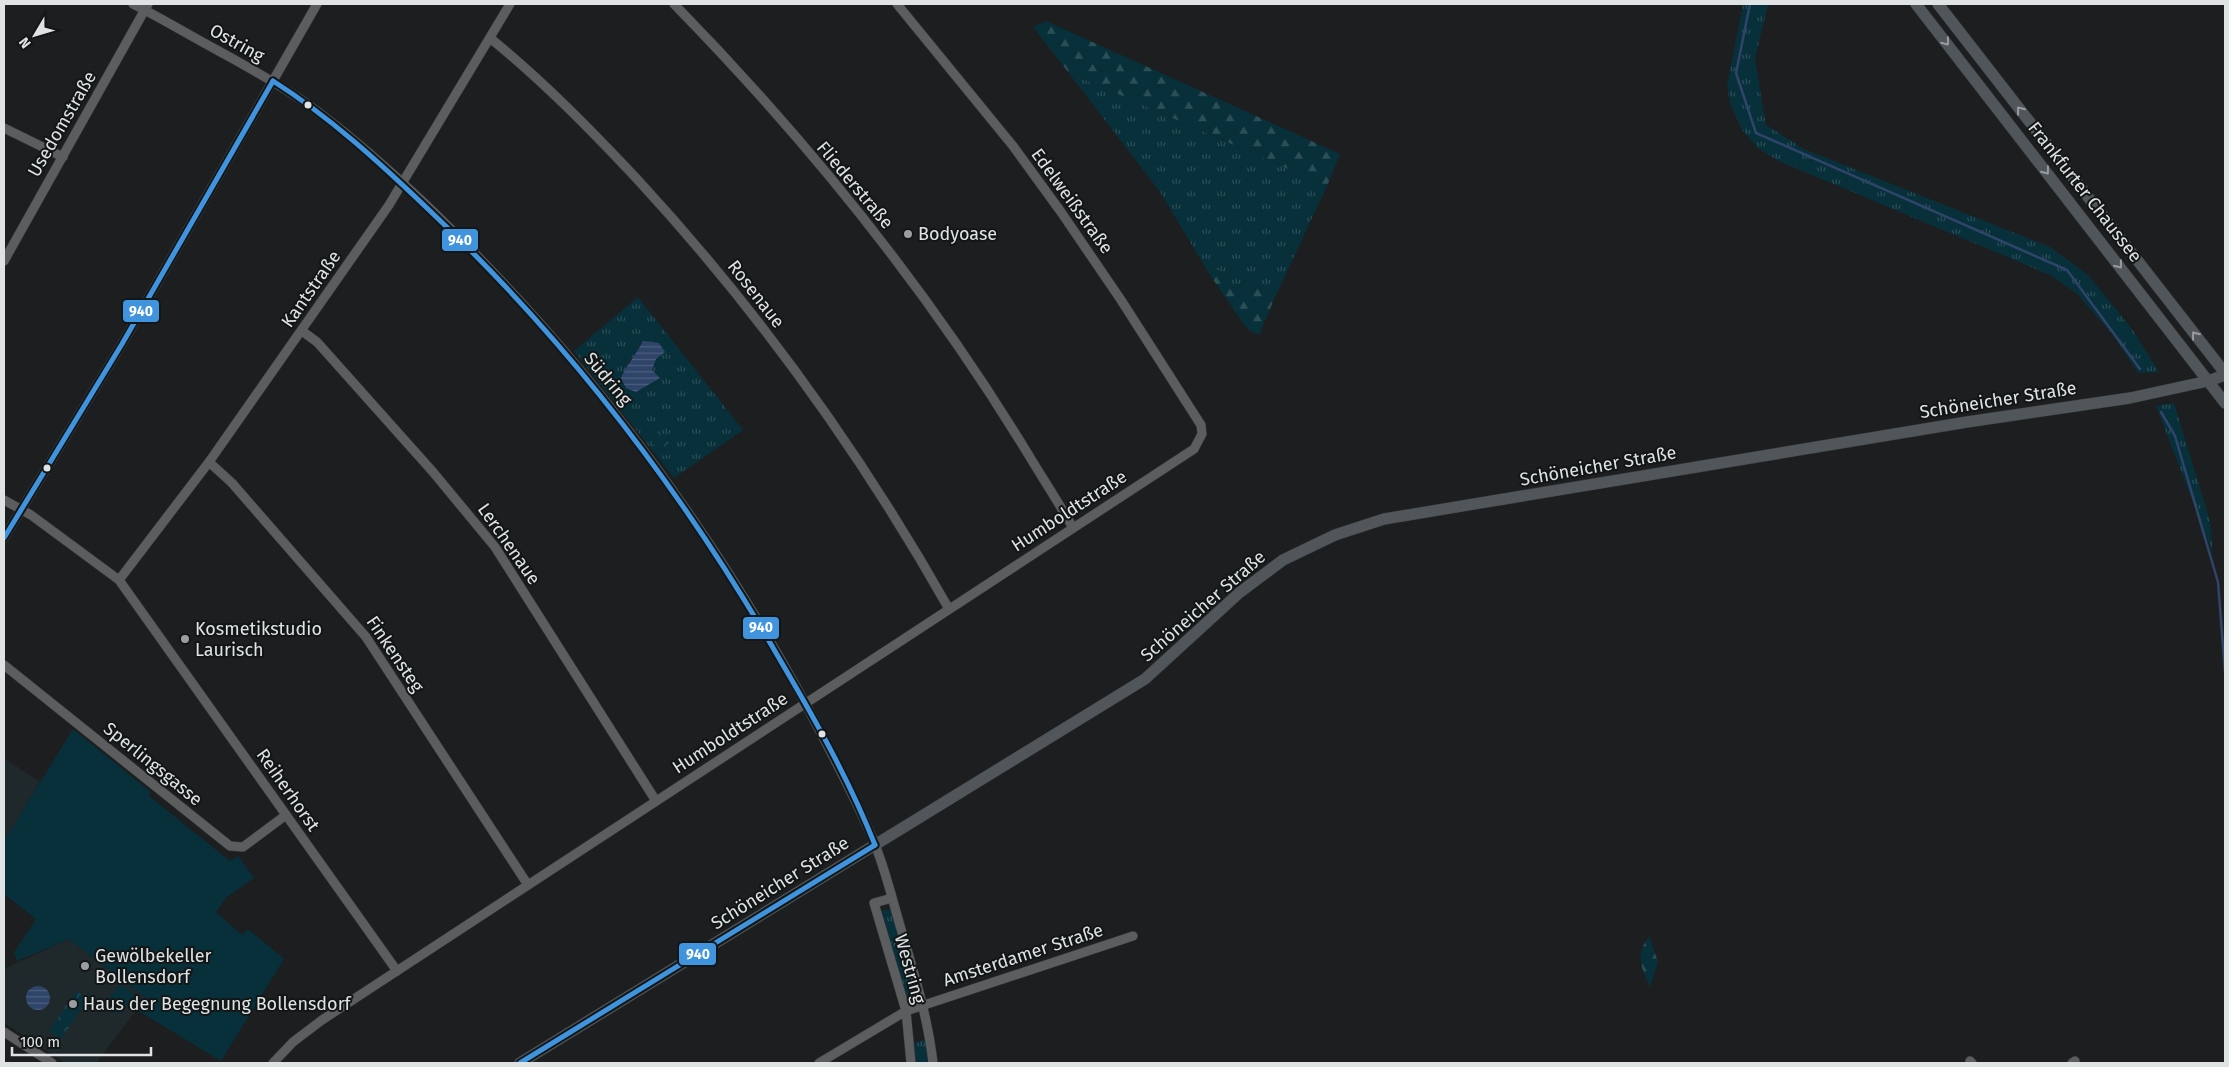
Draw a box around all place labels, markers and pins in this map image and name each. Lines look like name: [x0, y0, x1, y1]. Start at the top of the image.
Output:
unlabelled marker: [303, 100, 313, 110]
place label: Bodyoase: [918, 223, 997, 245]
marker: Bodyoase: [902, 228, 914, 240]
unlabelled marker: [42, 463, 52, 473]
place label: Kosmetikstudio Laurisch: [195, 618, 322, 661]
marker: Kosmetikstudio Laurisch: [179, 633, 191, 645]
unlabelled marker: [817, 729, 827, 739]
place label: Gewölbekeller Bollensdorf: [95, 945, 211, 988]
marker: Gewölbekeller Bollensdorf: [79, 960, 91, 972]
place label: Haus der Begegnung Bollensdorf: [83, 993, 353, 1015]
marker: Haus der Begegnung Bollensdorf: [67, 998, 79, 1010]

